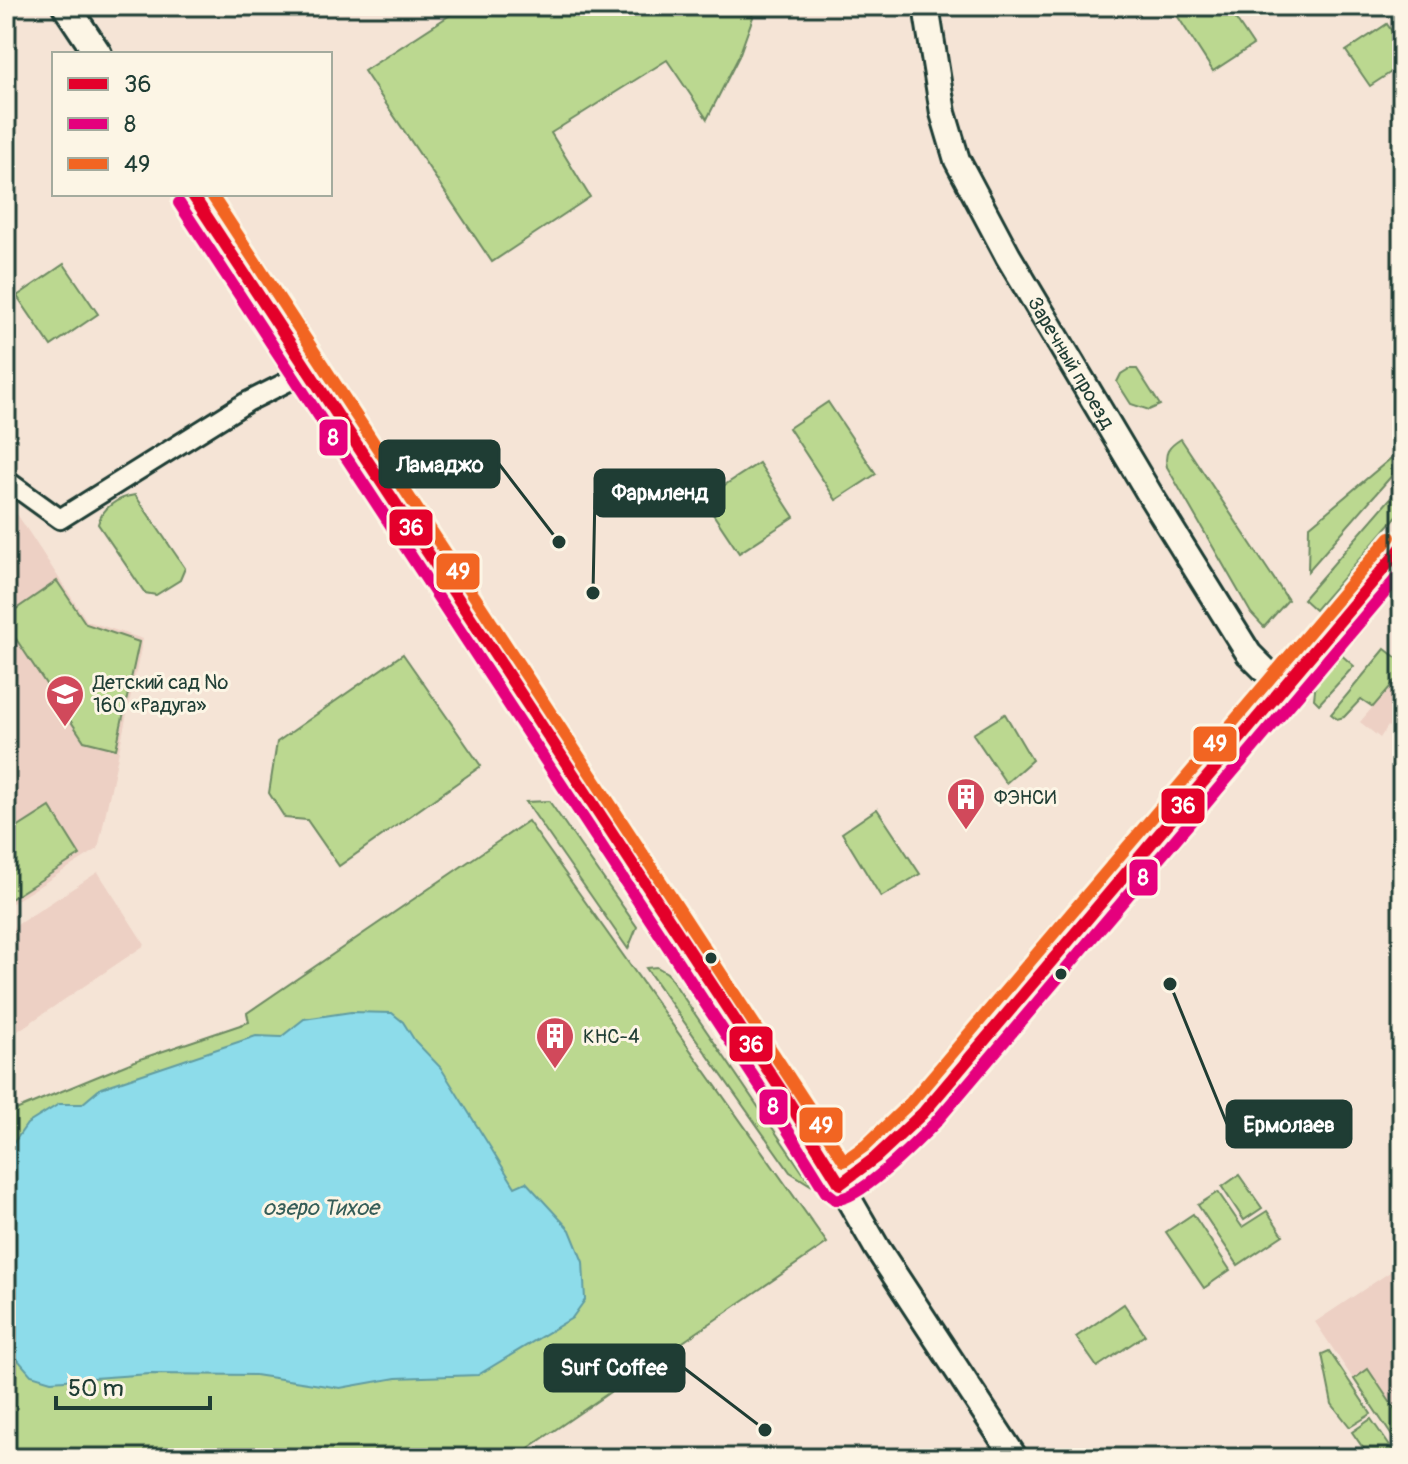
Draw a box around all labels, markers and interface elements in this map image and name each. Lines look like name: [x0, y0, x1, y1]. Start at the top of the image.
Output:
legend: [52, 52, 332, 196]
text: 36: [124, 70, 151, 99]
text: 8: [124, 110, 136, 139]
text: 49: [124, 150, 150, 179]
street label: Заречный проезд: [1022, 292, 1120, 433]
line badge: 8: [318, 418, 349, 457]
text: 8: [327, 424, 339, 452]
callout: Ламаджо: [380, 441, 499, 487]
text: Ламаджо: [395, 451, 484, 479]
callout: Фармленд: [595, 470, 724, 516]
text: Фармленд: [611, 479, 709, 507]
line badge: 36: [388, 508, 434, 547]
text: 36: [398, 514, 424, 542]
line badge: 49: [435, 552, 481, 591]
text: 49: [446, 558, 470, 586]
place label: Детский сад № 160 «Радуга»: [92, 670, 228, 718]
school or university icon: Детский сад № 160 «Радуга»: [44, 673, 86, 728]
line badge: 49: [1192, 725, 1238, 763]
text: 49: [1203, 730, 1227, 758]
building icon: ФЭНСИ: [945, 776, 987, 831]
place label: ФЭНСИ: [994, 785, 1056, 810]
line badge: 36: [1160, 787, 1206, 825]
text: 36: [1170, 792, 1196, 820]
line badge: 8: [1128, 858, 1159, 897]
text: 8: [1137, 864, 1149, 892]
unlabelled marker: [703, 950, 719, 966]
unlabelled marker: [1053, 966, 1069, 982]
building icon: КНС-4: [534, 1015, 576, 1070]
place label: КНС-4: [583, 1024, 640, 1049]
line badge: 36: [728, 1025, 774, 1063]
text: 36: [738, 1031, 764, 1059]
line badge: 8: [758, 1088, 789, 1126]
text: 8: [767, 1093, 779, 1121]
callout: Ермолаев: [1227, 1101, 1351, 1147]
line badge: 49: [798, 1106, 844, 1144]
text: Ермолаев: [1243, 1111, 1335, 1139]
text: 49: [809, 1112, 833, 1140]
water label: озеро Тихое: [263, 1194, 381, 1222]
callout: Surf Coffee: [545, 1345, 684, 1391]
text: Surf Coffee: [561, 1354, 669, 1382]
scale bar: [56, 1360, 210, 1410]
text: 50 m: [68, 1374, 124, 1403]

